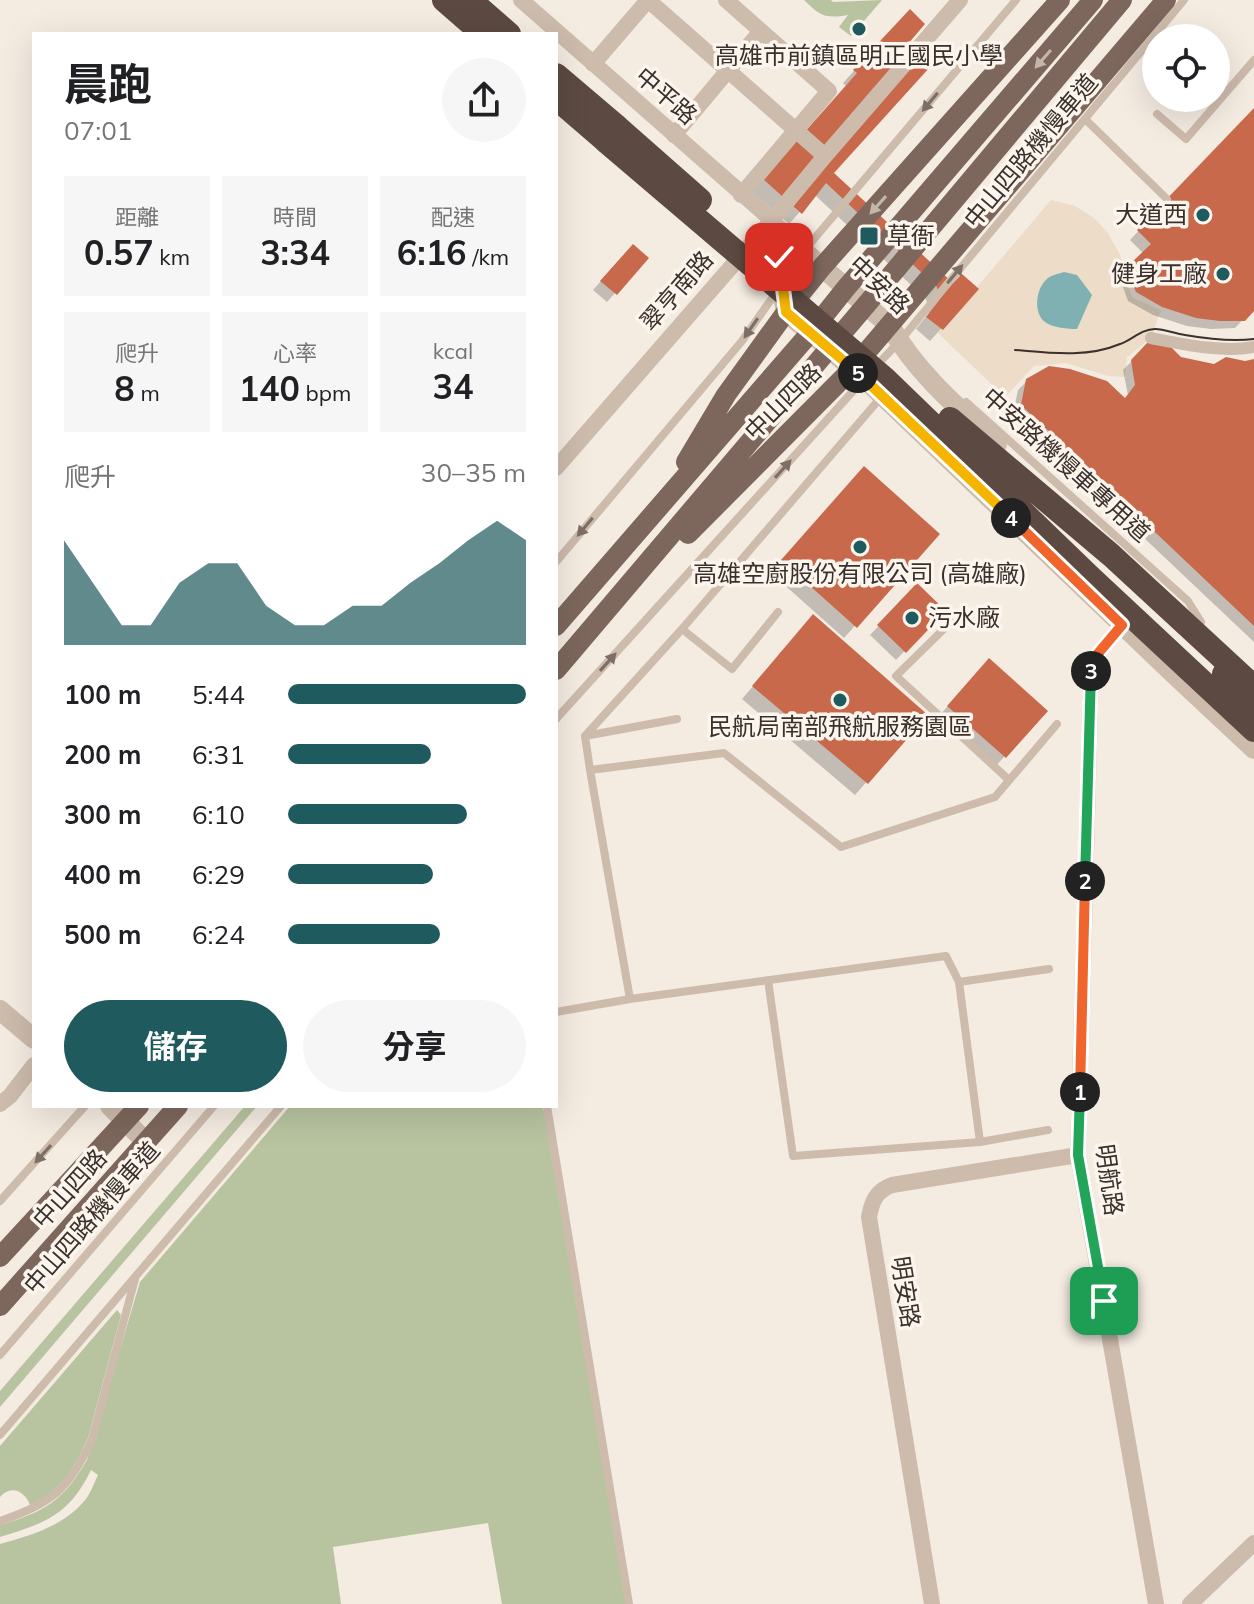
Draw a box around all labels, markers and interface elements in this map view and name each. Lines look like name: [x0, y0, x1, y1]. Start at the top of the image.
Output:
marker: 高雄市前鎮區明正國民小學: [850, 20, 868, 38]
map controls: [1142, 24, 1230, 112]
button: locate: [1142, 24, 1230, 112]
place label: 高雄市前鎮區明正國民小學: [715, 40, 1003, 70]
one-way arrow: [1034, 50, 1052, 69]
text: 晨跑: [64, 56, 152, 111]
button: share: [442, 58, 526, 142]
street label: 中平路: [630, 60, 704, 130]
street label: 中山四路機慢車道: [957, 67, 1103, 234]
one-way arrow: [922, 92, 939, 112]
text: 07:01: [64, 114, 132, 147]
one-way arrow: [870, 195, 888, 214]
place label: 大道西: [1115, 199, 1187, 229]
text: 距離: [115, 203, 159, 231]
text: 時間: [273, 203, 317, 231]
text: 配速: [431, 203, 475, 231]
marker: 大道西: [1194, 206, 1212, 224]
place label: 草衙: [887, 220, 935, 250]
pin: [745, 223, 813, 291]
marker: 草衙: [858, 225, 880, 247]
text: 0.57: [84, 231, 154, 274]
text: 3:34: [260, 231, 330, 274]
text: 6:16: [397, 231, 467, 274]
icon: check: [757, 235, 801, 279]
text: km: [154, 243, 190, 271]
text: /km: [467, 243, 509, 271]
street label: 翠亨南路: [633, 244, 719, 336]
street label: 中安路: [843, 249, 916, 320]
place label: 健身工廠: [1111, 258, 1207, 288]
one-way arrow: [946, 264, 963, 284]
marker: 健身工廠: [1214, 265, 1232, 283]
one-way arrow: [744, 317, 759, 338]
text: kcal: [433, 337, 473, 365]
text: 爬升: [115, 339, 159, 367]
text: 心率: [273, 339, 317, 367]
pin: 5: [838, 353, 878, 393]
street label: 中山四路: [738, 357, 827, 446]
text: 5: [851, 359, 865, 387]
text: 34: [433, 365, 473, 408]
text: 8: [114, 367, 135, 410]
text: 140: [239, 367, 300, 410]
text: m: [135, 379, 160, 407]
text: bpm: [300, 379, 351, 407]
street label: 中安路機慢車專用道: [976, 381, 1157, 548]
text: 30–35 m: [421, 456, 526, 489]
one-way arrow: [773, 459, 791, 478]
text: 爬升: [64, 460, 116, 493]
pin: 4: [991, 498, 1031, 538]
text: 4: [1004, 504, 1018, 532]
one-way arrow: [577, 517, 594, 537]
marker: 高雄空廚股份有限公司 (高雄廠): [851, 538, 869, 556]
place label: 高雄空廚股份有限公司 (高雄廠): [693, 558, 1027, 588]
place label: 污水廠: [928, 602, 1000, 632]
marker: 污水廠: [903, 609, 921, 627]
pin: 3: [1071, 651, 1111, 691]
one-way arrow: [599, 652, 617, 671]
text: 3: [1084, 657, 1098, 685]
text: 100 m: [64, 678, 141, 711]
text: 5:44: [192, 678, 245, 711]
marker: 民航局南部飛航服務園區: [831, 691, 849, 709]
place label: 民航局南部飛航服務園區: [708, 711, 972, 741]
text: 200 m: [64, 738, 141, 771]
text: 6:31: [192, 738, 245, 771]
text: 300 m: [64, 798, 141, 831]
text: 6:10: [192, 798, 245, 831]
text: 400 m: [64, 858, 141, 891]
text: 6:29: [192, 858, 245, 891]
pin: 2: [1065, 861, 1105, 901]
text: 2: [1078, 867, 1092, 895]
text: 500 m: [64, 918, 141, 951]
text: 6:24: [192, 918, 245, 951]
button: 儲存: [64, 1000, 287, 1092]
button: 分享: [303, 1000, 526, 1092]
pin: 1: [1060, 1072, 1100, 1112]
text: 1: [1073, 1078, 1087, 1106]
street label: 中山四路機慢車道: [17, 1135, 166, 1300]
street label: 明航路: [1090, 1142, 1130, 1218]
street label: 中山四路: [26, 1143, 113, 1234]
one-way arrow: [34, 1144, 52, 1163]
street label: 明安路: [886, 1254, 926, 1330]
pin: [1070, 1267, 1138, 1335]
icon: arrive: [1082, 1279, 1126, 1323]

